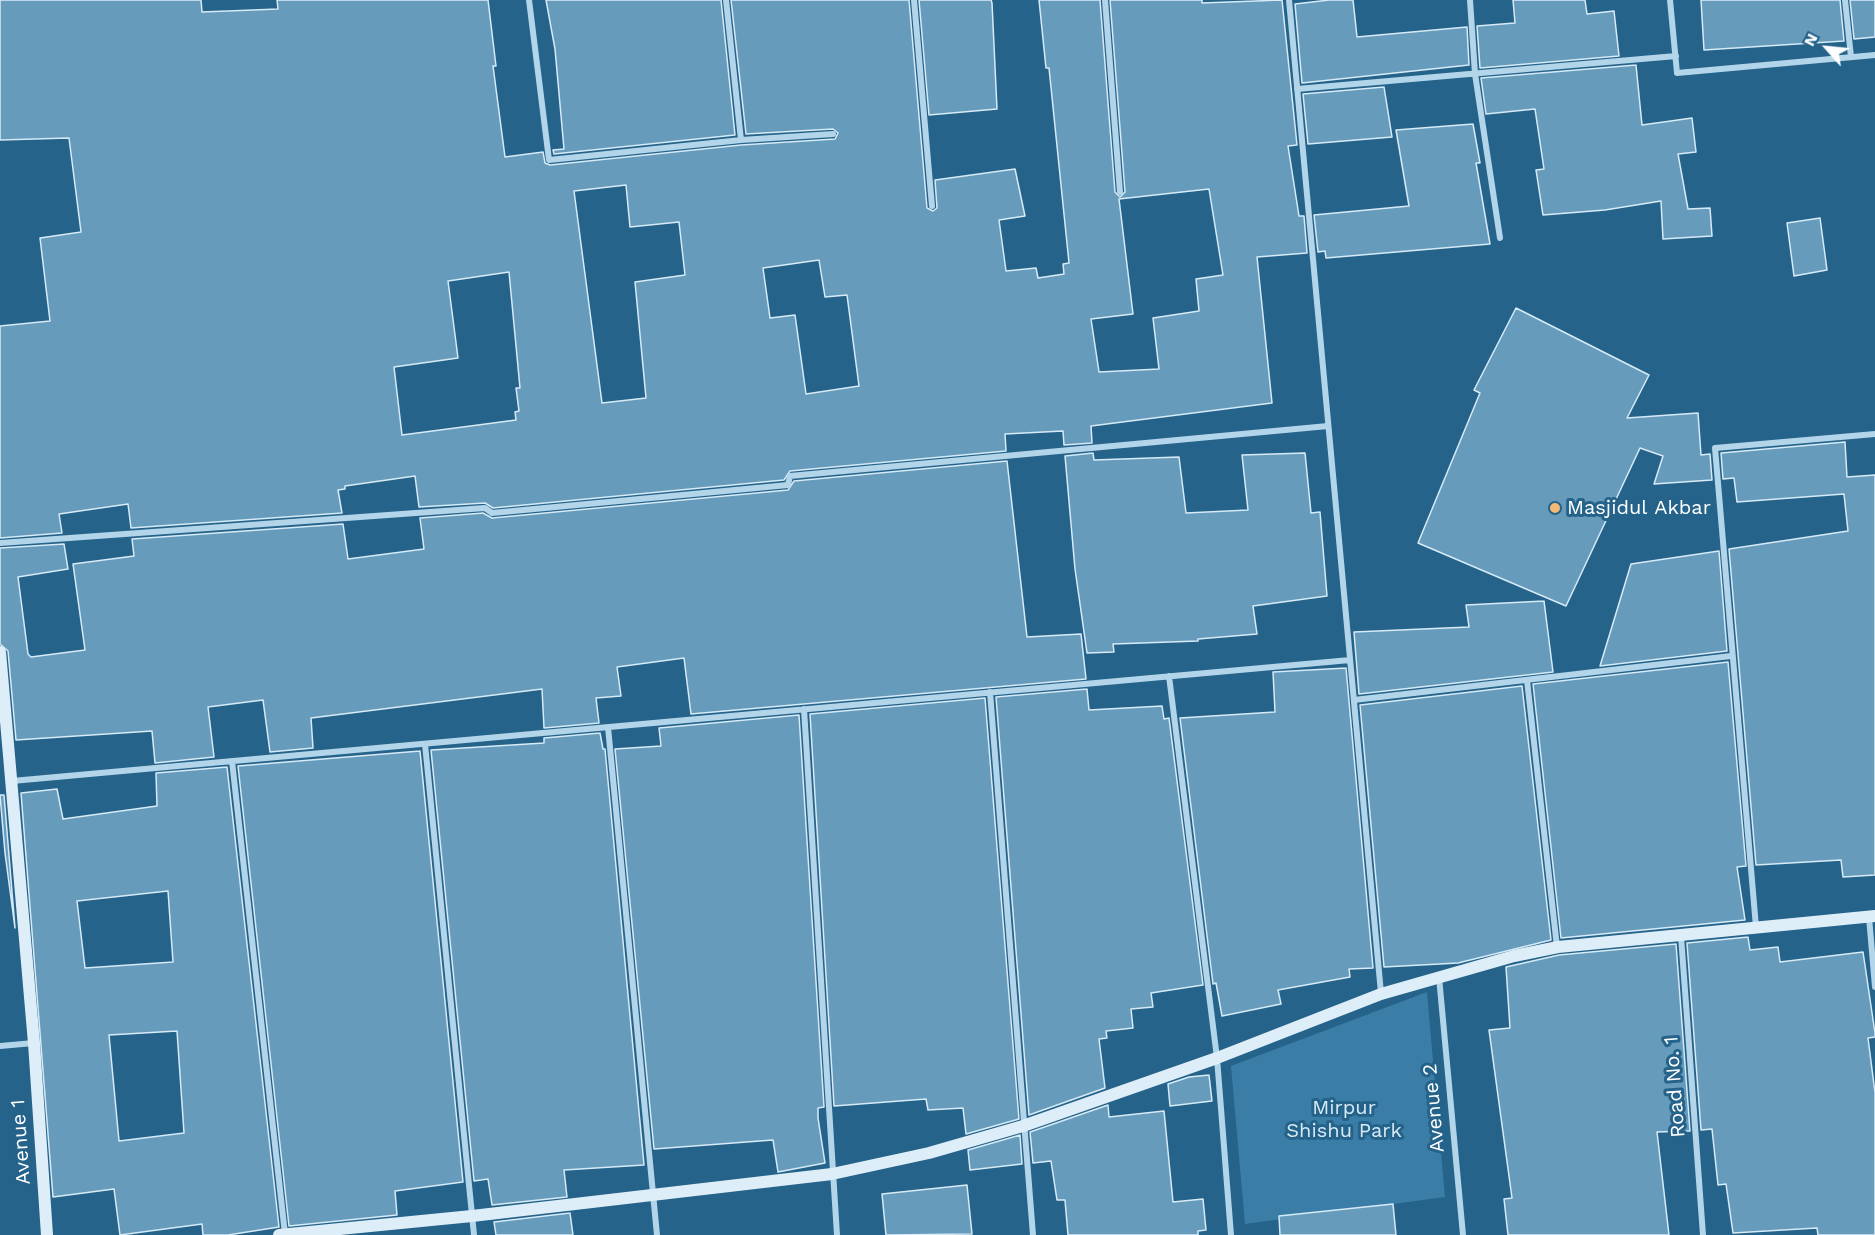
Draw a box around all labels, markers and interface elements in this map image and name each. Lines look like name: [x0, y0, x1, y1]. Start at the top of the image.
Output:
north arrow: [1797, 18, 1857, 78]
text: N: [1799, 30, 1822, 49]
place label: Masjidul Akbar: [1567, 496, 1711, 520]
marker: Masjidul Akbar: [1548, 501, 1562, 515]
street label: Road No. 1: [1659, 1035, 1691, 1139]
street label: Avenue 2: [1418, 1063, 1450, 1153]
park label: Mirpur Shishu Park: [1286, 1096, 1402, 1143]
street label: Avenue 1: [6, 1099, 36, 1185]

